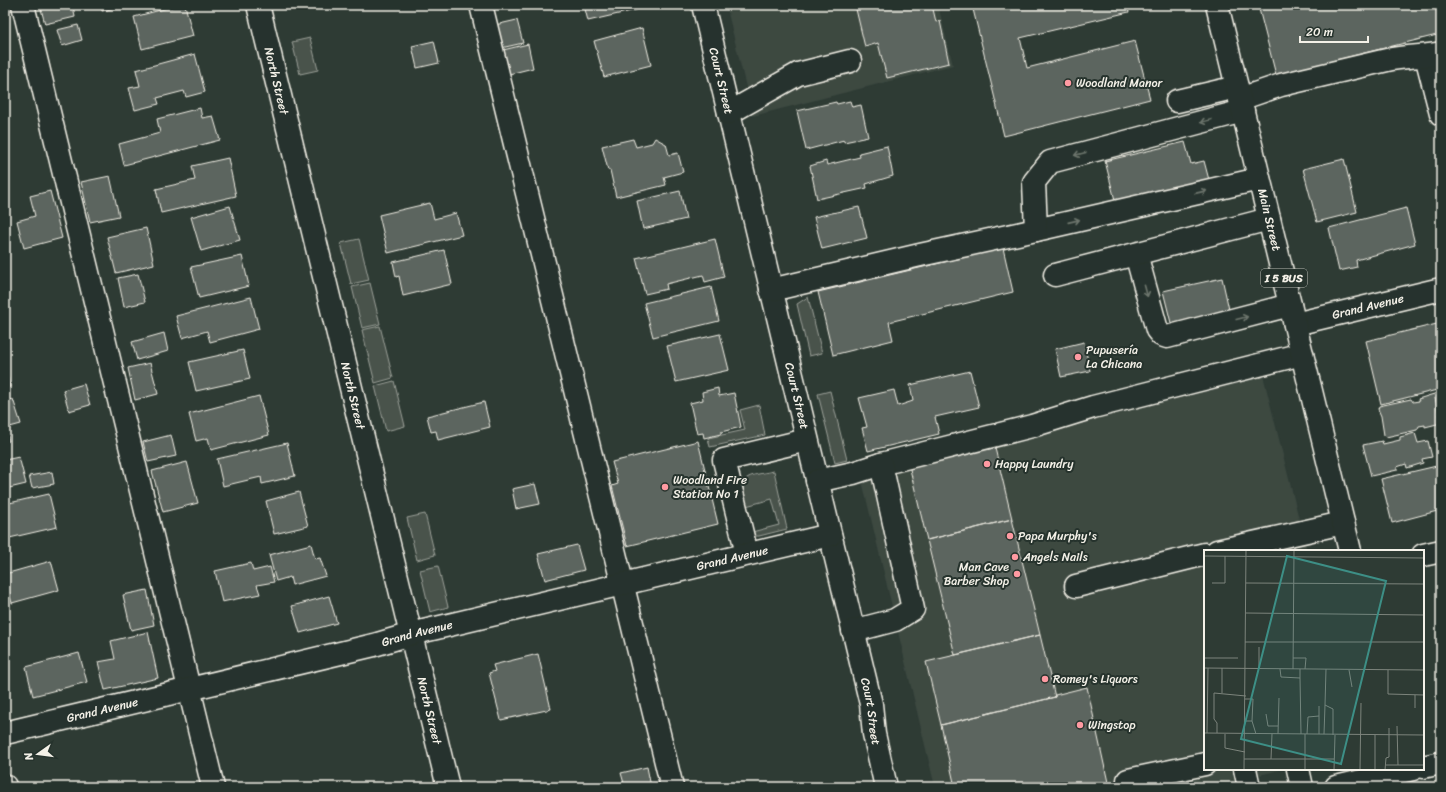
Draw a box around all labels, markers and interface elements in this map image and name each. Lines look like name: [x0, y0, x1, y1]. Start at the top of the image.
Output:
scale bar: [1300, 18, 1368, 44]
text: 20 m: [1306, 21, 1333, 43]
street label: North Street: [258, 45, 296, 118]
street label: Court Street: [703, 45, 740, 117]
place label: Woodland Manor: [1076, 72, 1164, 94]
marker: Woodland Manor: [1063, 78, 1073, 88]
one-way arrow: [1199, 118, 1212, 125]
one-way arrow: [1074, 151, 1087, 158]
street label: Main Street: [1251, 186, 1288, 253]
one-way arrow: [1194, 188, 1207, 195]
one-way arrow: [1067, 217, 1080, 225]
road number: I 5 BUS: [1261, 269, 1307, 287]
one-way arrow: [1143, 285, 1150, 298]
street label: Grand Avenue: [1330, 287, 1406, 326]
one-way arrow: [1235, 313, 1248, 321]
place label: Pupusería La Chicana: [1086, 339, 1142, 375]
marker: Pupusería La Chicana: [1073, 352, 1083, 362]
street label: North Street: [334, 360, 372, 433]
street label: Court Street: [778, 360, 816, 432]
place label: Happy Laundry: [995, 453, 1074, 475]
marker: Happy Laundry: [982, 459, 992, 469]
place label: Woodland Fire Station No 1: [673, 469, 747, 505]
marker: Woodland Fire Station No 1: [660, 482, 670, 492]
place label: Papa Murphy's: [1018, 525, 1097, 547]
marker: Papa Murphy's: [1005, 531, 1015, 541]
street label: Grand Avenue: [694, 539, 770, 577]
place label: Angels Nails: [1022, 546, 1088, 568]
inset map: [1204, 550, 1424, 770]
marker: Angels Nails: [1010, 552, 1020, 562]
place label: Man Cave Barber Shop: [944, 556, 1010, 592]
marker: Man Cave Barber Shop: [1012, 569, 1022, 579]
street label: Grand Avenue: [379, 614, 455, 653]
place label: Romey's Liquors: [1053, 668, 1138, 690]
street label: North Street: [411, 674, 449, 748]
marker: Romey's Liquors: [1040, 674, 1050, 684]
street label: Court Street: [854, 675, 887, 747]
street label: Grand Avenue: [64, 691, 140, 729]
place label: Wingstop: [1088, 714, 1136, 736]
marker: Wingstop: [1075, 720, 1085, 730]
north arrow: [18, 734, 58, 774]
text: N: [19, 750, 39, 763]

